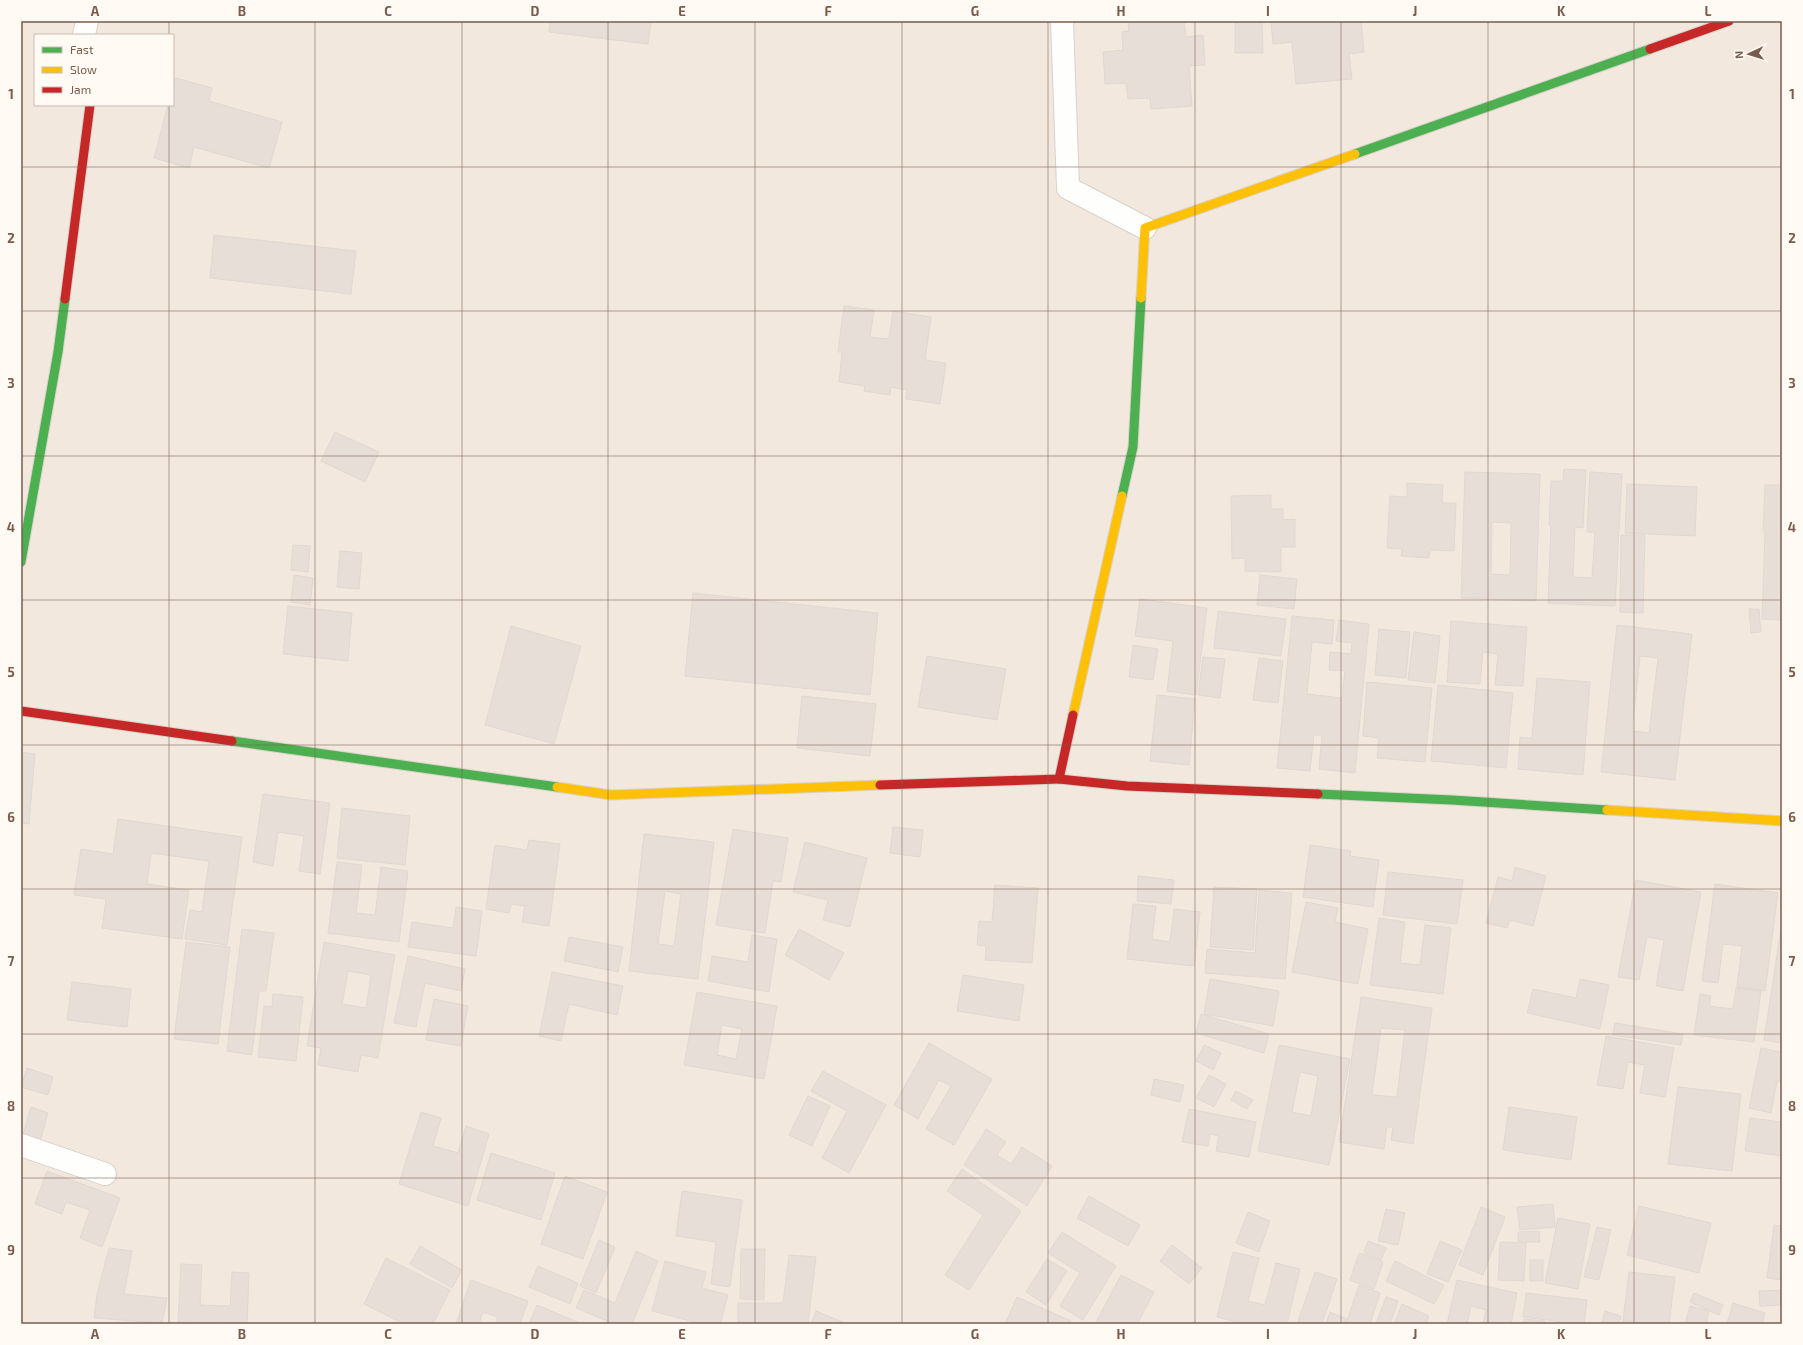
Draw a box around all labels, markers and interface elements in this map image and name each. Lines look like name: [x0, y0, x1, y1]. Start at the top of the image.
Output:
text: A: [91, 3, 100, 19]
text: B: [238, 3, 246, 19]
text: C: [384, 3, 392, 19]
text: D: [531, 3, 540, 19]
text: E: [678, 3, 686, 19]
text: F: [824, 3, 832, 19]
text: G: [971, 3, 979, 19]
text: H: [1117, 3, 1126, 19]
text: I: [1266, 3, 1270, 19]
text: J: [1413, 3, 1417, 19]
text: K: [1557, 3, 1566, 19]
text: L: [1705, 3, 1712, 19]
legend: [34, 34, 174, 106]
north arrow: [1729, 34, 1769, 74]
text: Fast: [70, 42, 94, 56]
text: N: [1732, 50, 1745, 59]
text: Slow: [70, 62, 97, 76]
text: Jam: [70, 82, 91, 96]
text: 1: [8, 86, 14, 102]
text: 1: [1789, 86, 1795, 102]
text: 2: [7, 230, 15, 246]
text: 2: [1788, 230, 1796, 246]
text: 3: [7, 375, 15, 391]
text: 3: [1788, 375, 1796, 391]
text: 4: [7, 519, 15, 535]
text: 4: [1788, 519, 1796, 535]
text: 5: [7, 664, 15, 680]
text: 5: [1788, 664, 1796, 680]
text: 6: [7, 809, 15, 825]
text: 6: [1788, 809, 1796, 825]
text: 7: [8, 953, 15, 969]
text: 7: [1789, 953, 1796, 969]
text: 8: [7, 1098, 15, 1114]
text: 8: [1788, 1098, 1796, 1114]
text: 9: [7, 1242, 15, 1258]
text: 9: [1788, 1242, 1796, 1258]
text: A: [91, 1326, 100, 1342]
text: B: [238, 1326, 246, 1342]
text: C: [384, 1326, 392, 1342]
text: D: [531, 1326, 540, 1342]
text: E: [678, 1326, 686, 1342]
text: F: [824, 1326, 832, 1342]
text: G: [971, 1326, 979, 1342]
text: H: [1117, 1326, 1126, 1342]
text: I: [1266, 1326, 1270, 1342]
text: J: [1413, 1326, 1417, 1342]
text: K: [1557, 1326, 1566, 1342]
text: L: [1705, 1326, 1712, 1342]

